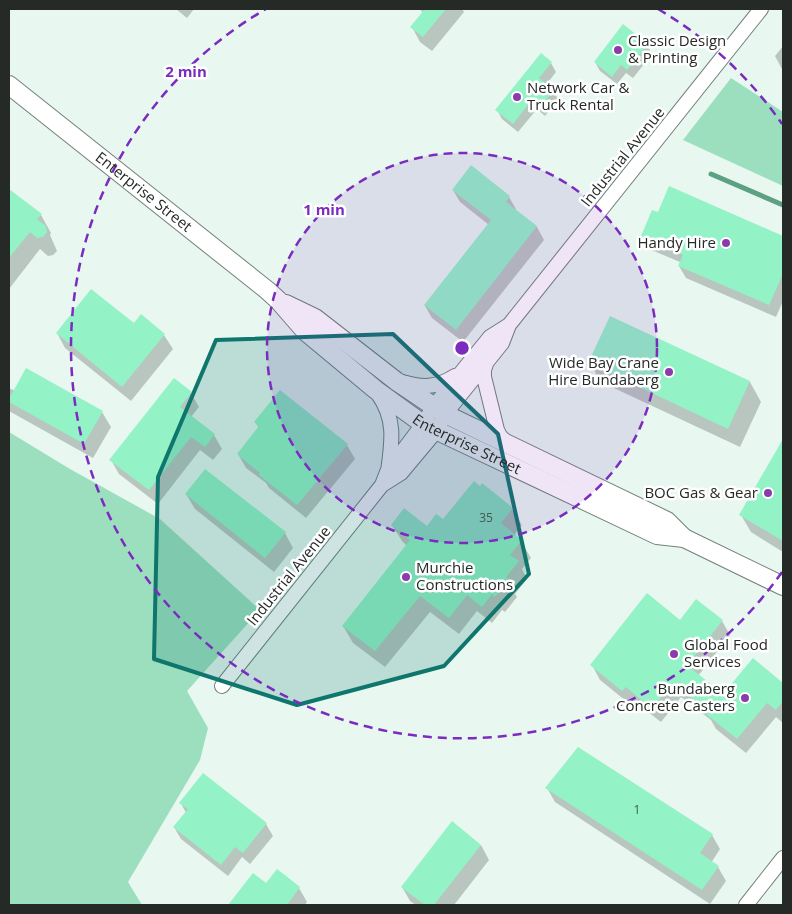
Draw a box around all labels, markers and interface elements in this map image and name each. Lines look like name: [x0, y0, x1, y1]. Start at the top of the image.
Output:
place label: Classic Design & Printing: [628, 30, 726, 67]
marker: Classic Design & Printing: [612, 44, 624, 56]
text: 2 min: [165, 61, 207, 81]
place label: Network Car & Truck Rental: [527, 77, 629, 114]
marker: Network Car & Truck Rental: [511, 91, 523, 103]
street label: Industrial Avenue: [576, 103, 669, 210]
street label: Enterprise Street: [92, 147, 197, 236]
text: 1 min: [303, 199, 345, 219]
place label: Handy Hire: [637, 232, 716, 252]
marker: Handy Hire: [720, 237, 732, 249]
centre of rings: [453, 339, 471, 357]
place label: Wide Bay Crane Hire Bundaberg: [548, 352, 659, 389]
marker: Wide Bay Crane Hire Bundaberg: [663, 366, 675, 378]
street label: Enterprise Street: [409, 409, 525, 478]
place label: BOC Gas & Gear: [644, 482, 758, 502]
marker: BOC Gas & Gear: [762, 487, 774, 499]
house number: 35: [479, 509, 493, 526]
street label: Industrial Avenue: [242, 522, 335, 629]
place label: Murchie Constructions: [416, 557, 513, 594]
marker: Murchie Constructions: [400, 571, 412, 583]
place label: Global Food Services: [684, 634, 768, 671]
marker: Global Food Services: [668, 648, 680, 660]
place label: Bundaberg Concrete Casters: [616, 678, 735, 715]
marker: Bundaberg Concrete Casters: [739, 692, 751, 704]
house number: 1: [634, 801, 640, 818]

